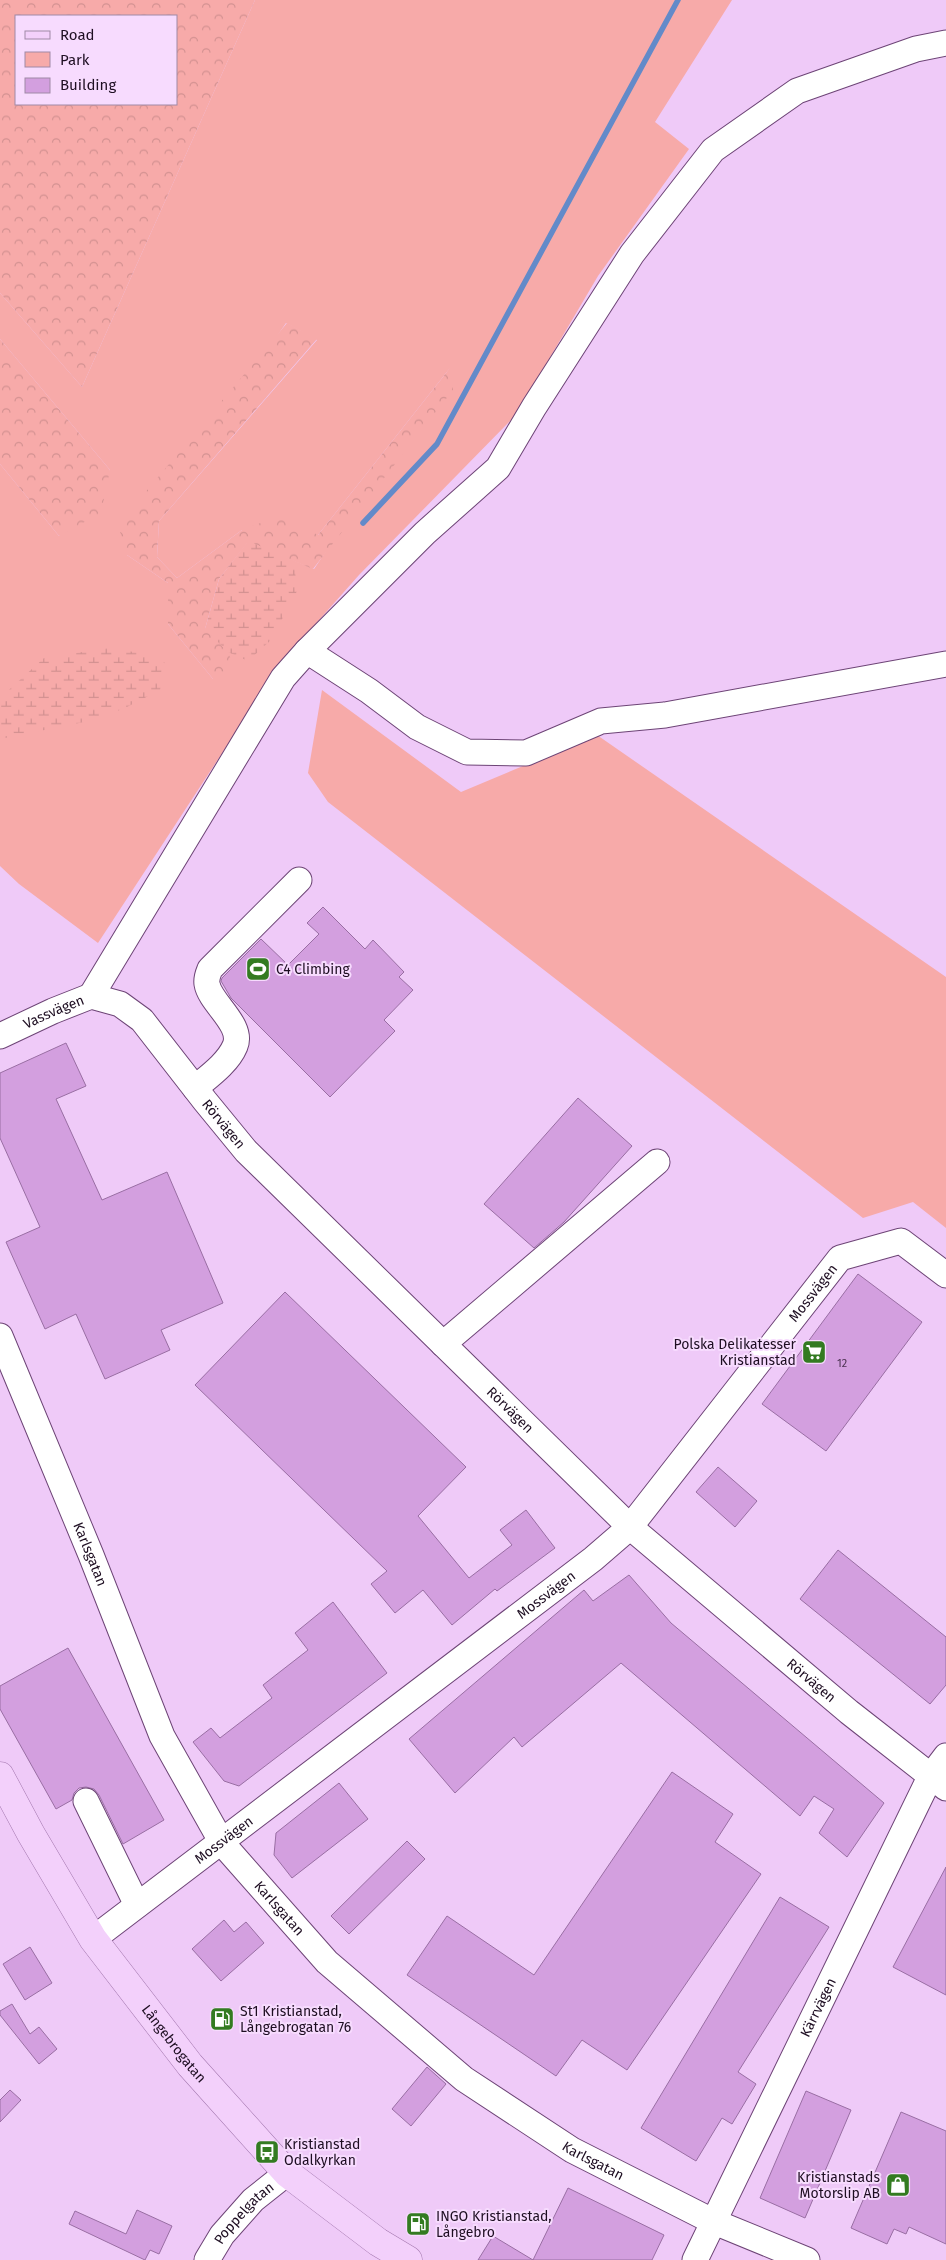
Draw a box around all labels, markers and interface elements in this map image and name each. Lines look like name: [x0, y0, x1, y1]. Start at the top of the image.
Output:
legend: [15, 15, 178, 105]
text: Road: [60, 26, 95, 44]
text: Park: [60, 51, 90, 69]
text: Building: [60, 76, 116, 94]
sports icon: C4 Climbing: [245, 956, 271, 982]
place label: C4 Climbing: [276, 961, 351, 978]
street label: Vassvägen: [21, 992, 87, 1033]
street label: Rörvägen: [198, 1096, 249, 1152]
street label: Mossvägen: [785, 1261, 841, 1326]
place label: Polska Delikatesser Kristianstad: [673, 1336, 797, 1369]
supermarket icon: Polska Delikatesser Kristianstad: [801, 1339, 827, 1365]
house number: 12: [837, 1357, 847, 1370]
street label: Rörvägen: [483, 1384, 537, 1437]
street label: Karlsgatan: [69, 1520, 110, 1589]
street label: Mossvägen: [514, 1567, 579, 1623]
street label: Rörvägen: [783, 1655, 839, 1706]
street label: Mossvägen: [191, 1813, 256, 1868]
street label: Karlsgatan: [250, 1878, 308, 1939]
street label: Kärrvägen: [797, 1975, 840, 2040]
street label: Långebrogatan: [138, 2002, 210, 2086]
place label: St1 Kristianstad, Långebrogatan 76: [240, 2003, 351, 2036]
fuel station icon: St1 Kristianstad, Långebrogatan 76: [209, 2006, 235, 2032]
place label: Kristianstad Odalkyrkan: [284, 2136, 360, 2169]
street label: Karlsgatan: [559, 2138, 627, 2184]
bus stop icon: Kristianstad Odalkyrkan: [254, 2139, 280, 2165]
place label: Kristianstads Motorslip AB: [797, 2169, 880, 2202]
shop icon: Kristianstads Motorslip AB: [885, 2172, 911, 2198]
street label: Poppelgatan: [210, 2179, 277, 2247]
place label: INGO Kristianstad, Långebro: [436, 2208, 552, 2241]
fuel station icon: INGO Kristianstad, Långebro: [405, 2211, 431, 2237]

